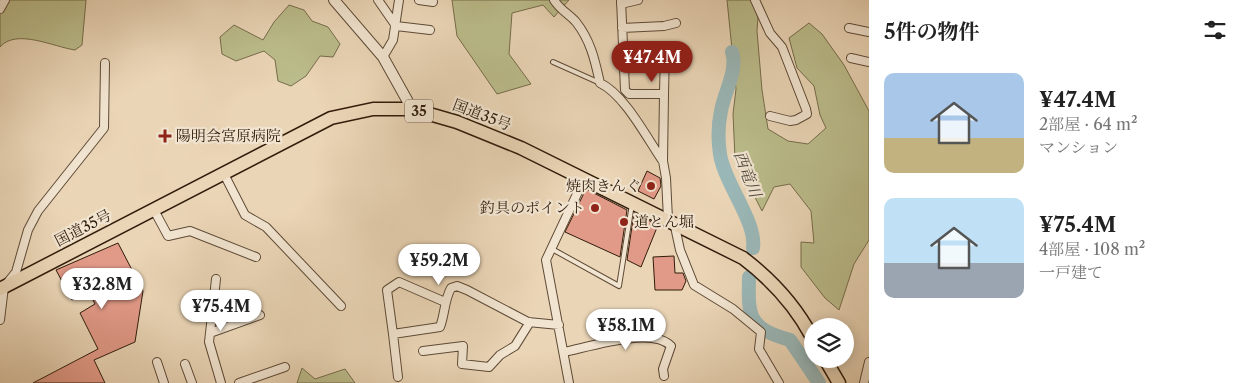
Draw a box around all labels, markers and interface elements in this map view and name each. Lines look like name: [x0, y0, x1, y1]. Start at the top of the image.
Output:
icon: filters: [1201, 16, 1229, 44]
text: 5件の物件: [884, 19, 980, 44]
pin: ¥47.4M: [611, 41, 693, 83]
text: ¥47.4M: [623, 47, 681, 67]
text: ¥47.4M: [1039, 87, 1116, 112]
icon: home: [924, 93, 984, 153]
street label: 国道35号: [450, 95, 514, 134]
road number: 35: [405, 100, 433, 122]
text: 2部屋 · 64 m²: [1039, 114, 1138, 134]
place label: 陽明会宮原病院: [176, 126, 281, 145]
marker: 陽明会宮原病院: [158, 129, 172, 143]
text: マンション: [1039, 137, 1118, 157]
water label: 西竜川: [730, 148, 767, 202]
place label: 焼肉きんぐ: [566, 176, 641, 195]
marker: 焼肉きんぐ: [645, 180, 657, 192]
place label: 釣具のポイント: [480, 198, 585, 217]
marker: 釣具のポイント: [589, 202, 601, 214]
street label: 国道35号: [51, 205, 114, 250]
place label: 道とん堀: [634, 212, 694, 231]
text: ¥75.4M: [1039, 212, 1116, 237]
marker: 道とん堀: [618, 216, 630, 228]
icon: home: [924, 218, 984, 278]
text: 4部屋 · 108 m²: [1039, 239, 1145, 259]
pin: ¥59.2M: [398, 244, 480, 286]
text: ¥59.2M: [409, 250, 469, 270]
text: 一戸建て: [1039, 262, 1103, 282]
pin: ¥32.8M: [61, 268, 143, 310]
text: ¥32.8M: [72, 274, 132, 294]
pin: ¥75.4M: [180, 290, 262, 332]
text: ¥75.4M: [192, 296, 250, 316]
pin: ¥58.1M: [585, 308, 667, 351]
text: ¥58.1M: [597, 315, 655, 335]
map controls: [804, 318, 854, 368]
button: layers: [804, 318, 854, 368]

